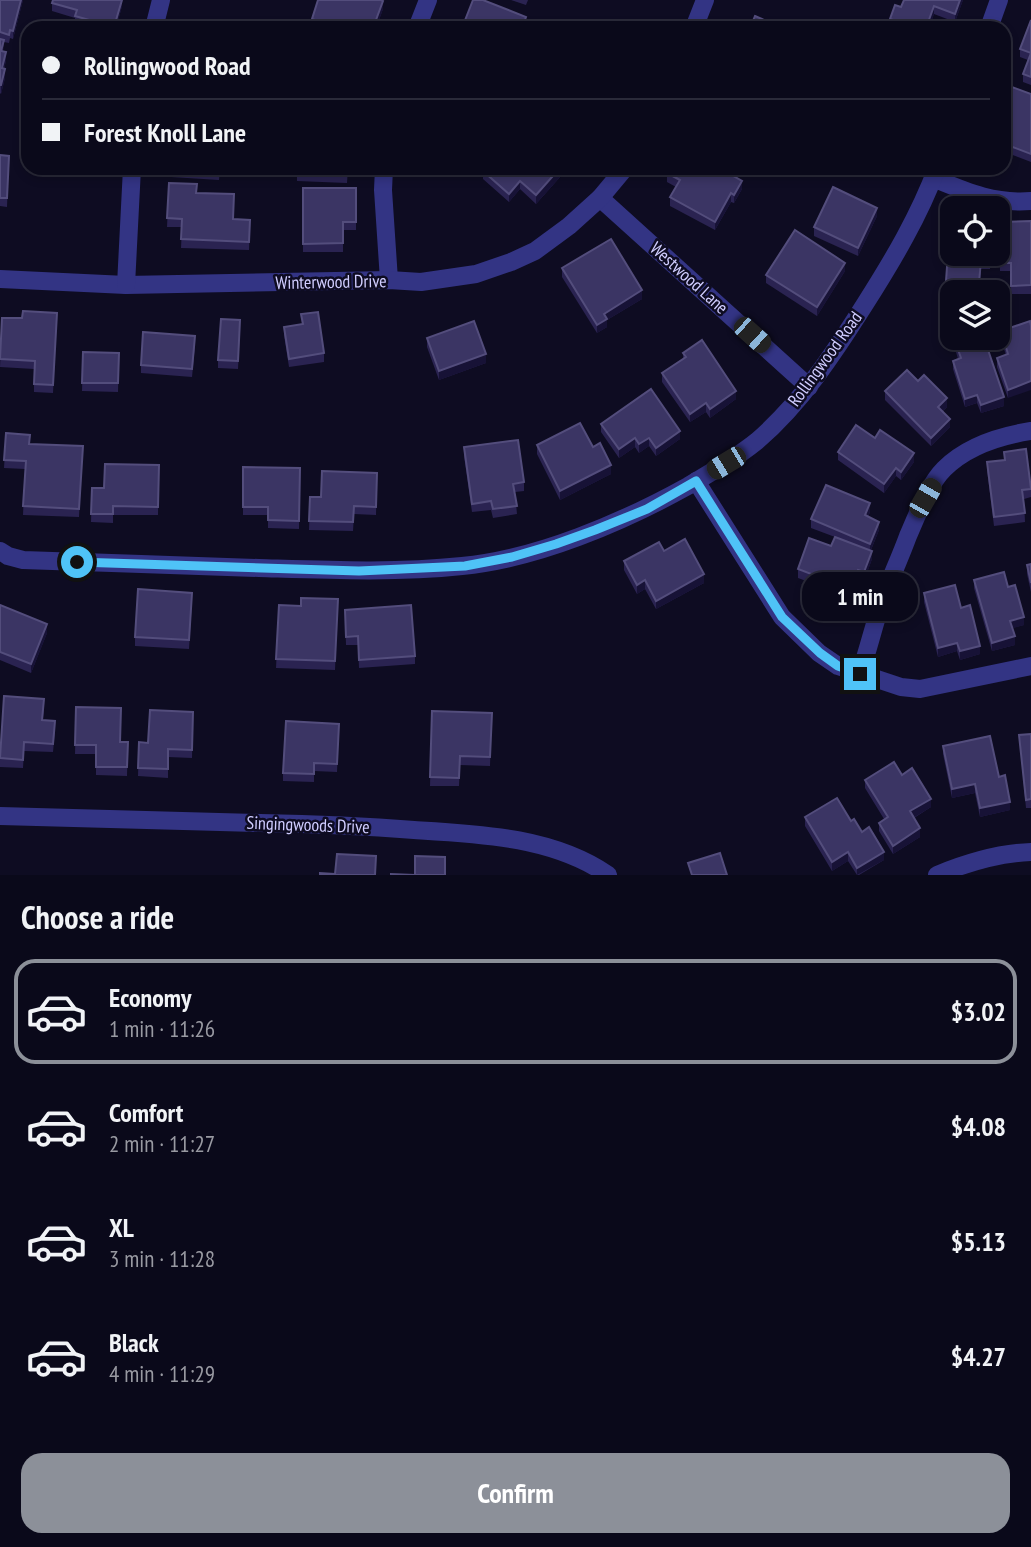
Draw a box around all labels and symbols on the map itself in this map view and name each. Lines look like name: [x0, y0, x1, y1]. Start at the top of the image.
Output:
street label: Westwood Lane: [645, 237, 733, 319]
street label: Winterwood Drive: [275, 269, 387, 294]
street label: Rollingwood Road: [782, 307, 867, 411]
car: [730, 313, 775, 357]
car: [703, 443, 750, 483]
car: [906, 475, 945, 521]
route start: [61, 546, 93, 578]
callout: 1 min: [802, 572, 918, 622]
route end: [844, 658, 876, 690]
street label: Singingwoods Drive: [246, 811, 370, 838]

